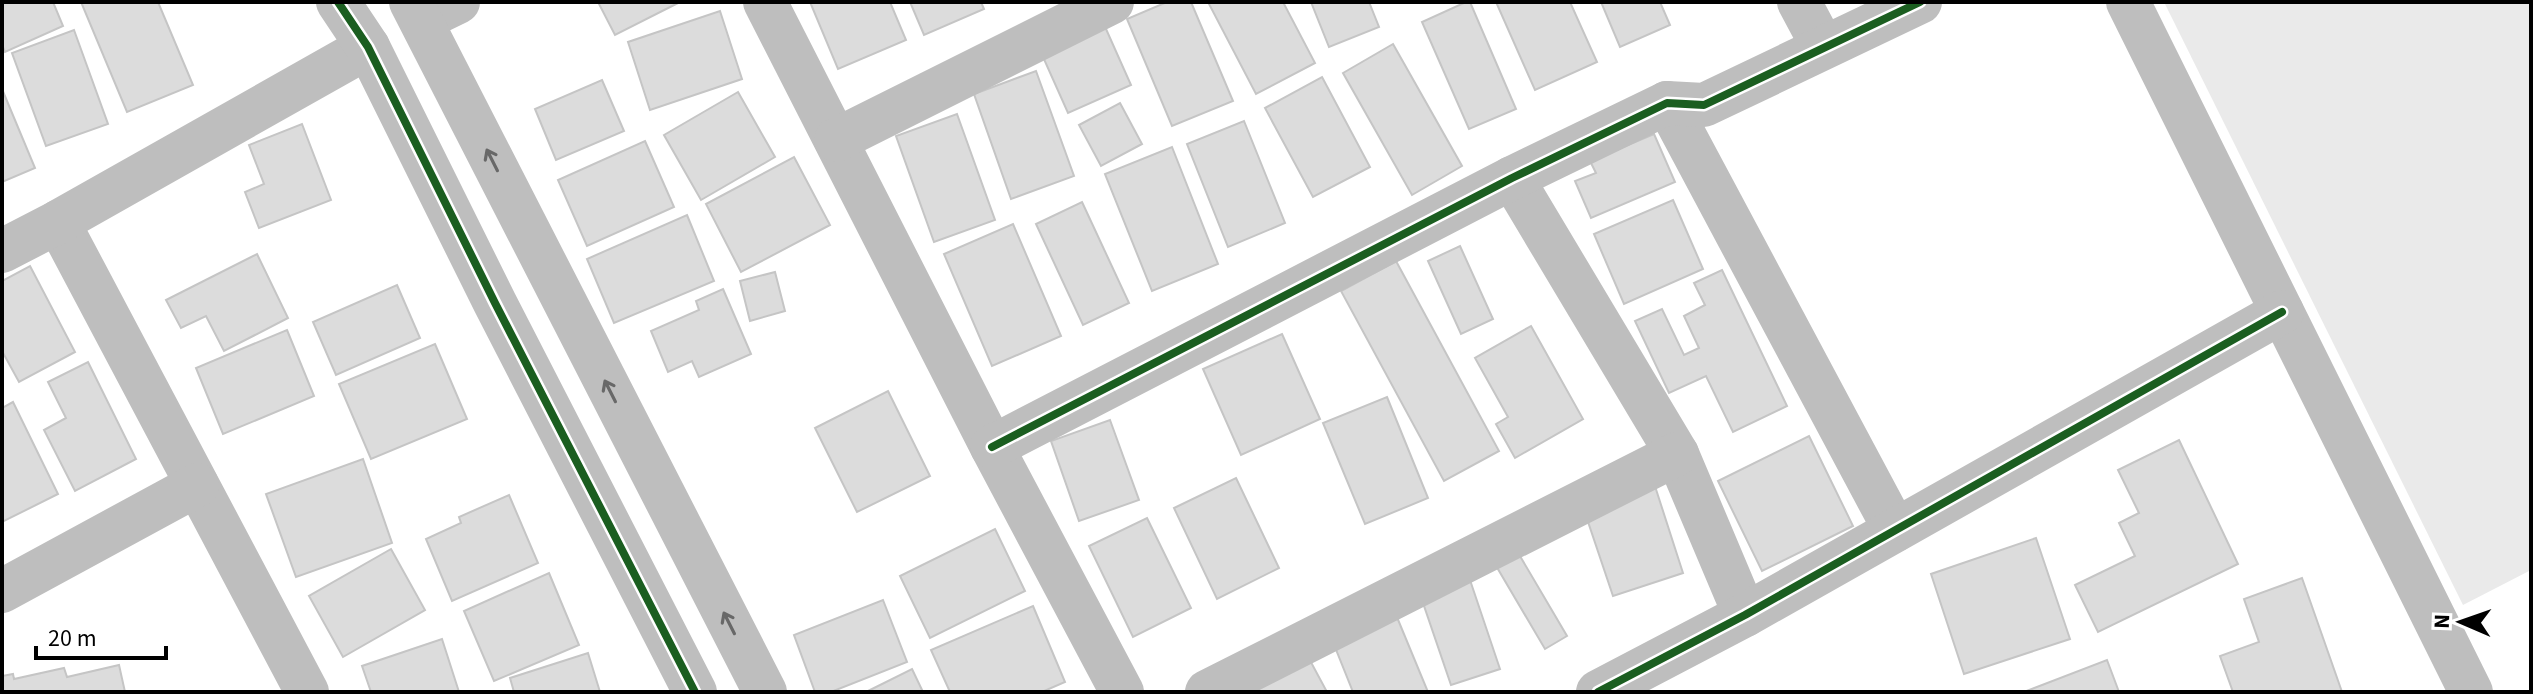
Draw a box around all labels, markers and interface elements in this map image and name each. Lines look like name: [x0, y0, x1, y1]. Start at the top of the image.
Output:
one-way arrow: [484, 148, 499, 172]
one-way arrow: [602, 380, 618, 404]
north arrow: [2421, 582, 2501, 662]
scale bar: [36, 610, 166, 660]
one-way arrow: [721, 611, 737, 635]
text: N: [2426, 613, 2458, 629]
text: 20 m: [48, 621, 97, 656]

